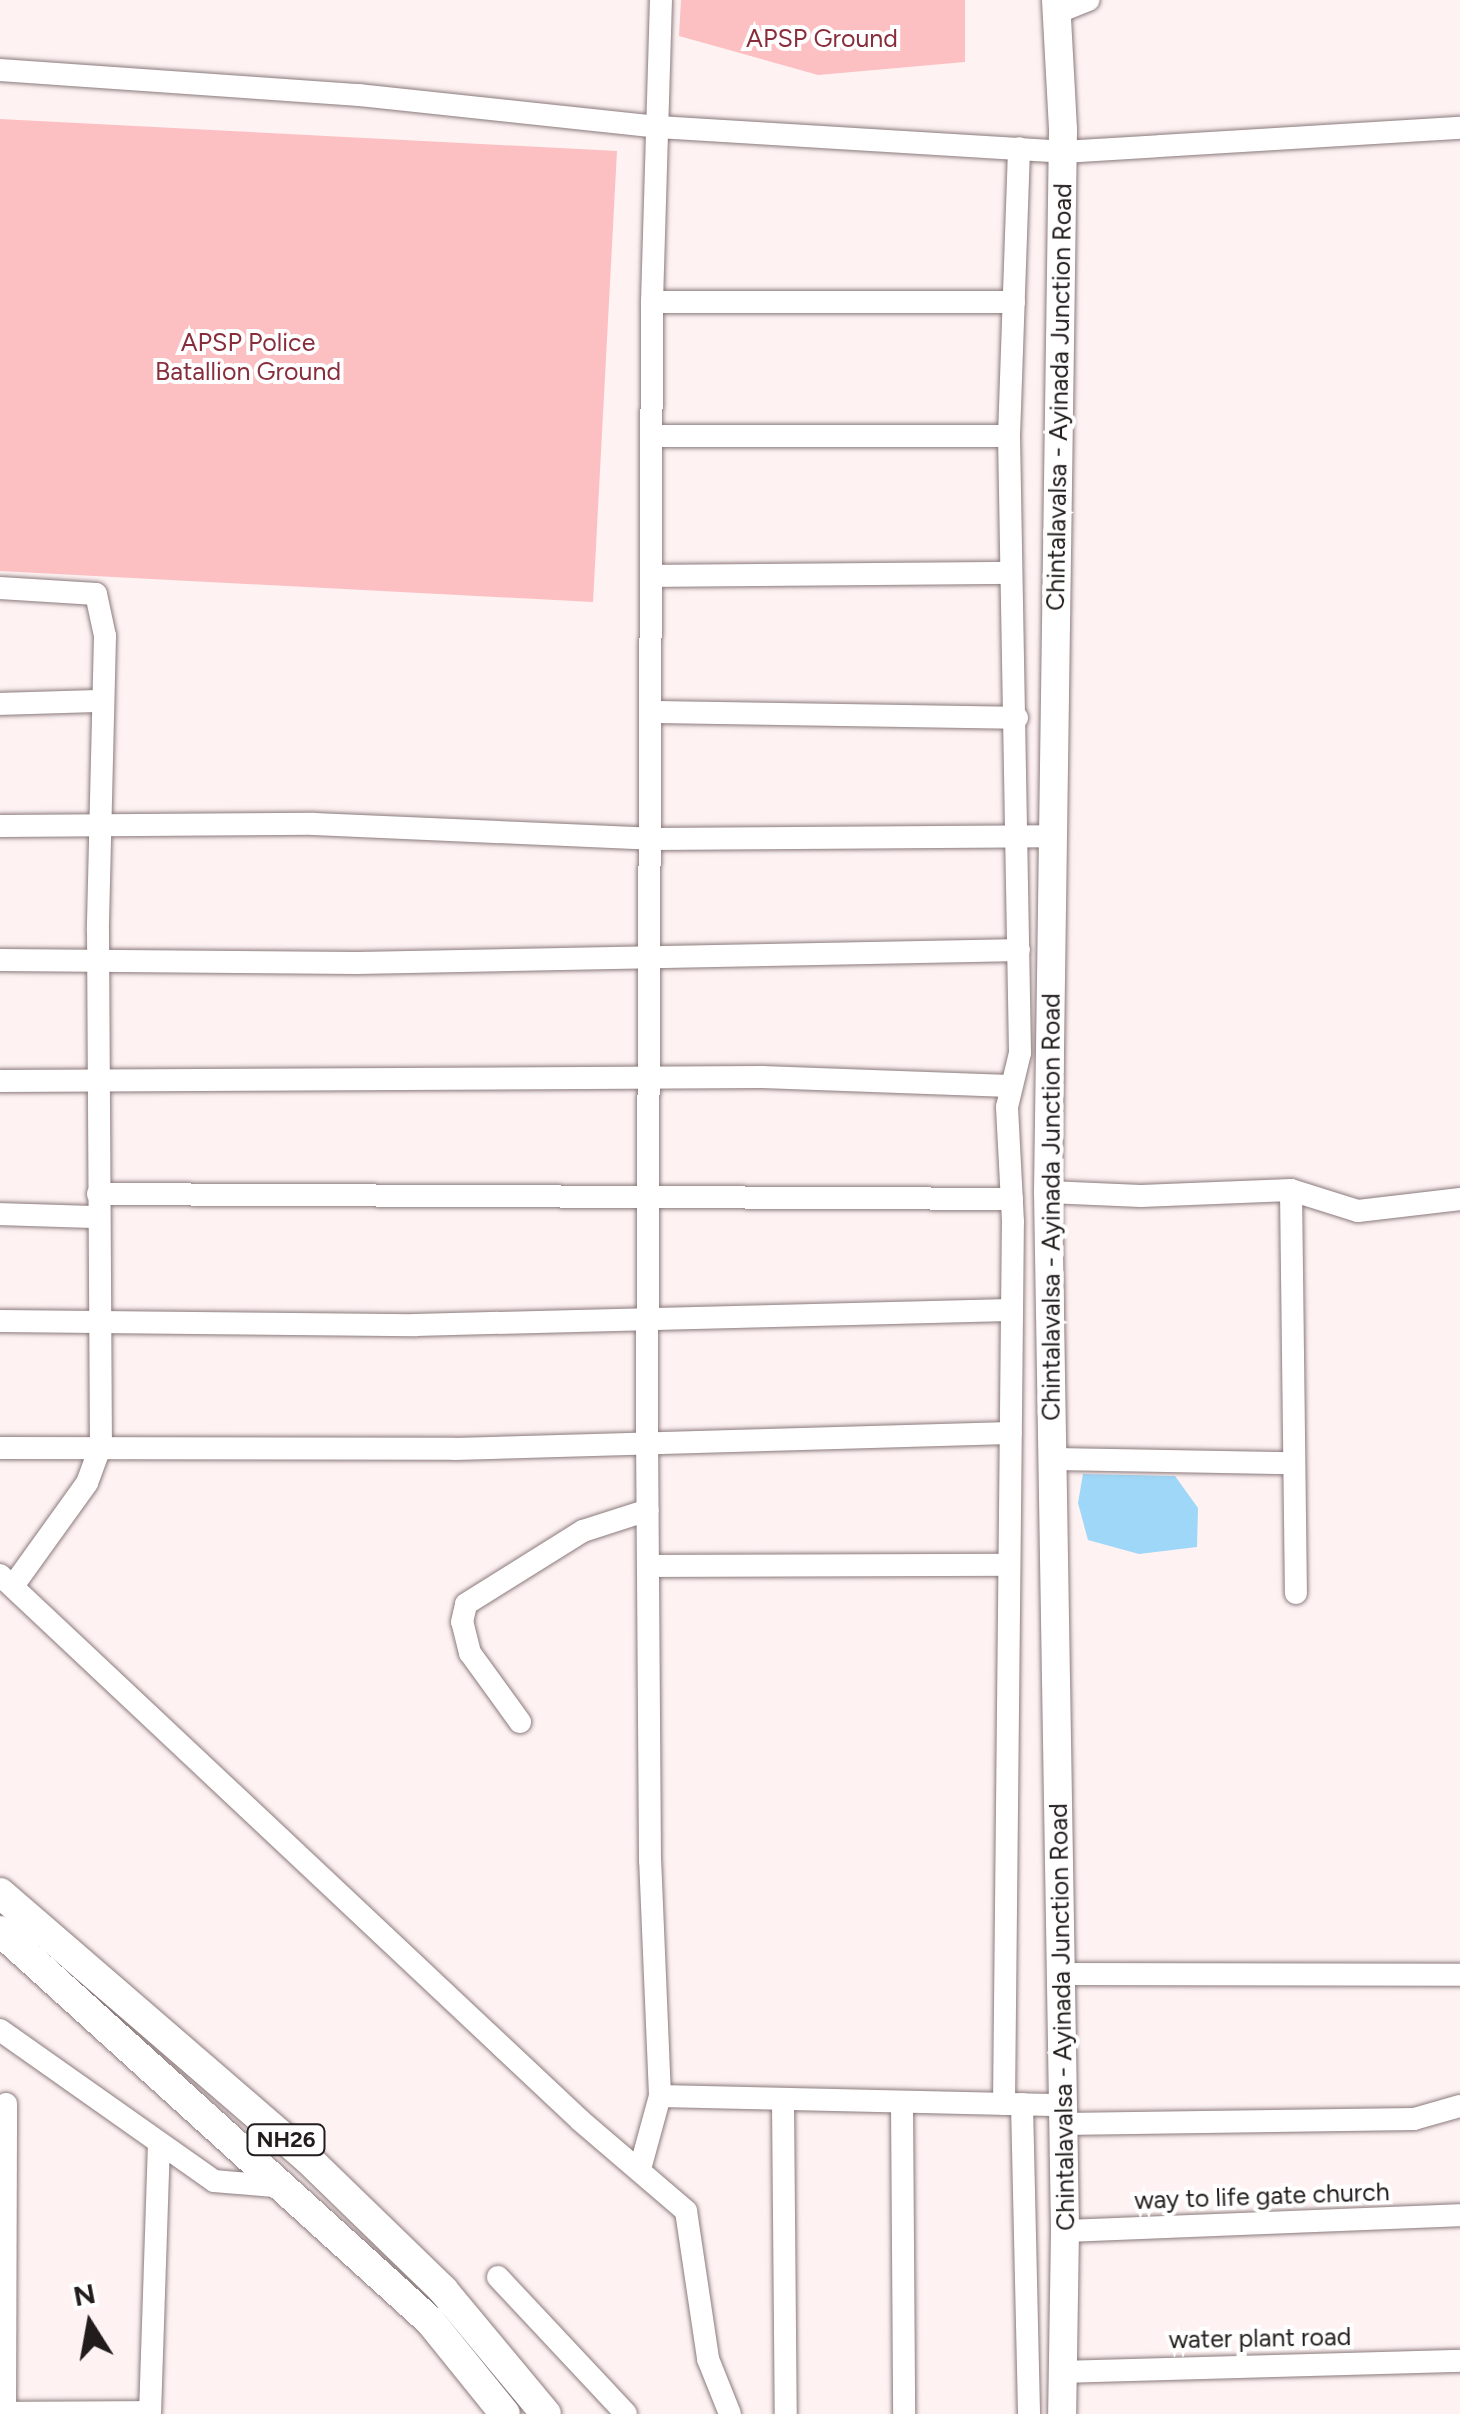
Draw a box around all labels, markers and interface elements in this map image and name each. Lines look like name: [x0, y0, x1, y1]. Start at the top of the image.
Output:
park label: APSP Ground: [746, 23, 898, 53]
street label: Chintalavalsa - Ayinada Junction Road: [1040, 183, 1078, 611]
park label: APSP Police Batallion Ground: [155, 328, 341, 387]
street label: Chintalavalsa - Ayinada Junction Road: [1036, 993, 1066, 1421]
street label: Chintalavalsa - Ayinada Junction Road: [1043, 1803, 1081, 2231]
road number: NH26: [246, 2123, 326, 2157]
street label: way to life gate church: [1134, 2177, 1390, 2215]
north arrow: [40, 2274, 140, 2374]
text: N: [70, 2276, 98, 2313]
street label: water plant road: [1168, 2321, 1352, 2355]

